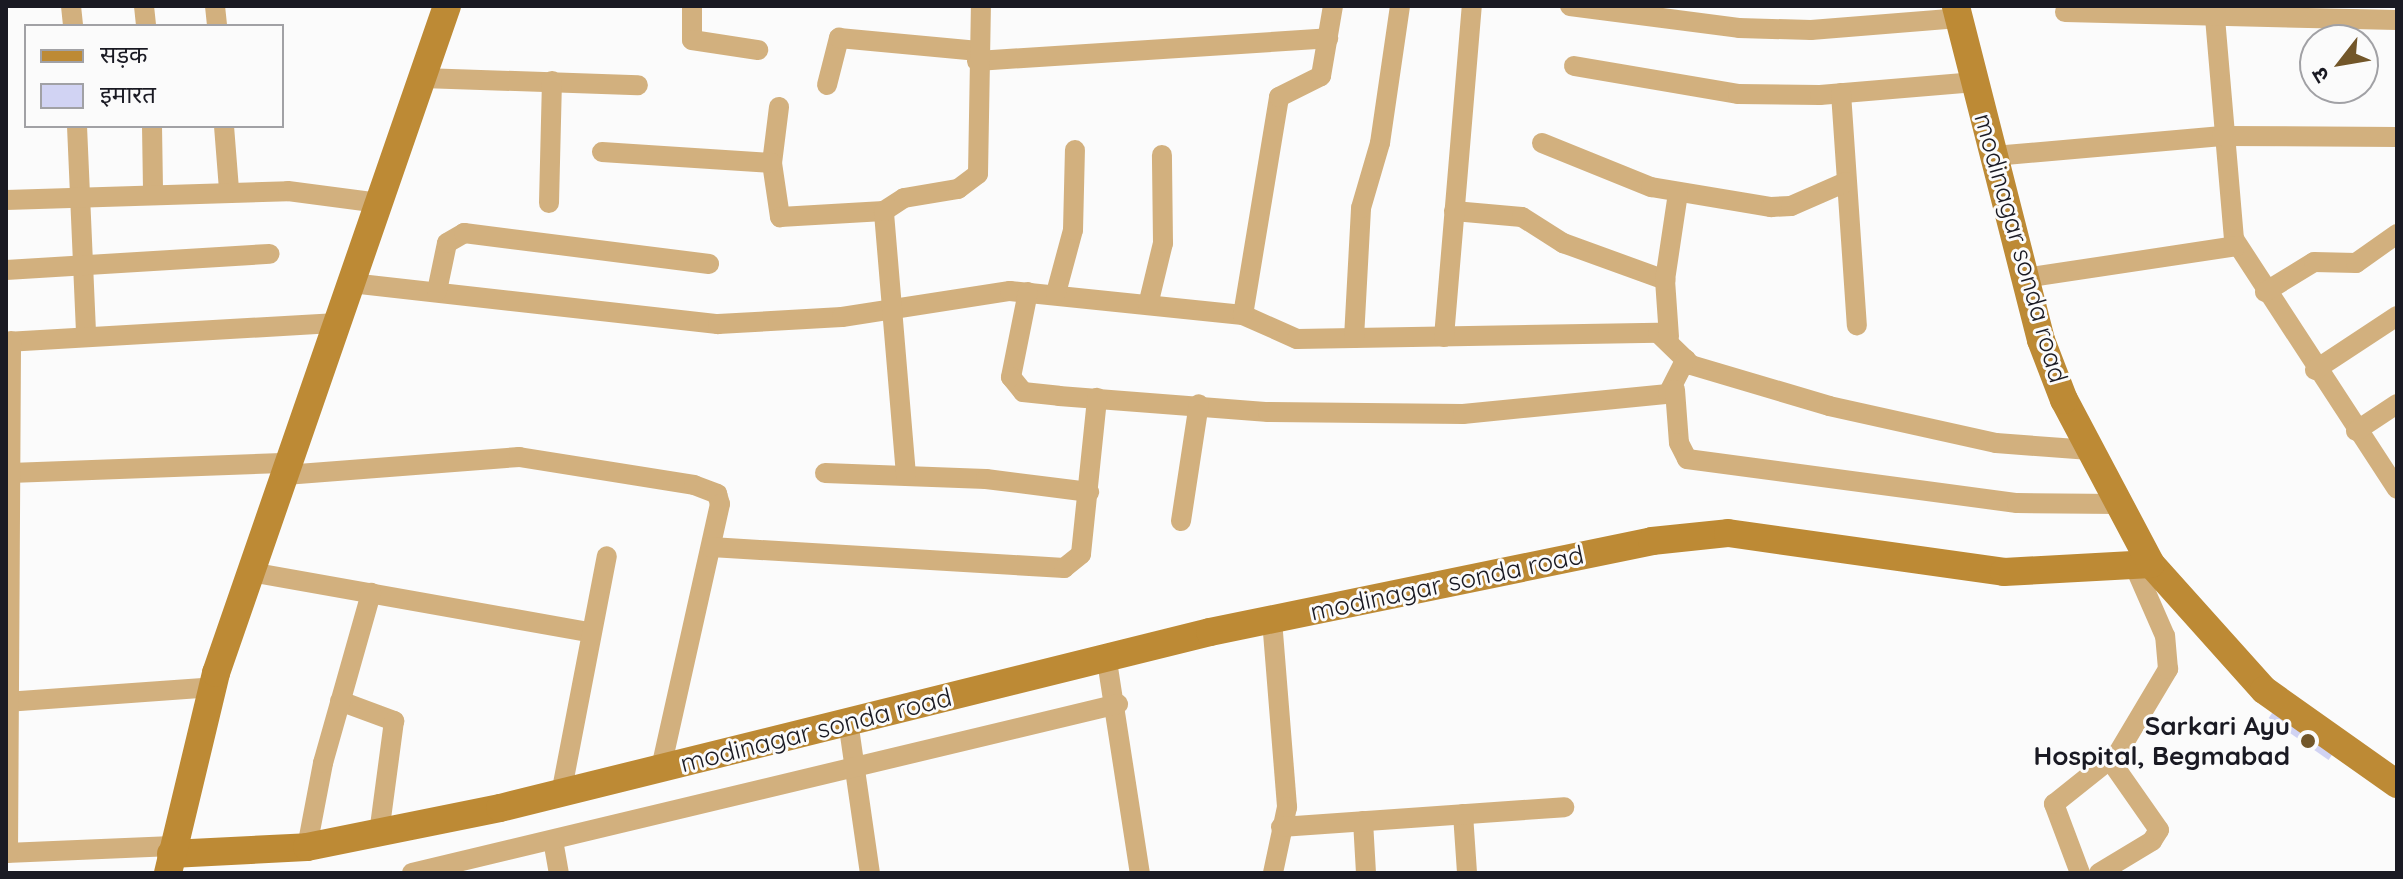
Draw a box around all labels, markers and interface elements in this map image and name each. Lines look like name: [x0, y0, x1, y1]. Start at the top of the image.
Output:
legend: [24, 24, 284, 128]
north arrow: [2299, 24, 2379, 104]
text: सड़क: [100, 39, 148, 69]
text: उ: [2305, 63, 2335, 88]
text: इमारत: [100, 79, 156, 109]
street label: modinagar sonda road: [1968, 110, 2074, 386]
street label: modinagar sonda road: [1307, 539, 1587, 627]
street label: modinagar sonda road: [677, 681, 955, 779]
place label: Sarkari Ayu Hospital, Begmabad: [2034, 710, 2290, 772]
marker: Sarkari Ayu Hospital, Begmabad: [2297, 730, 2319, 752]

